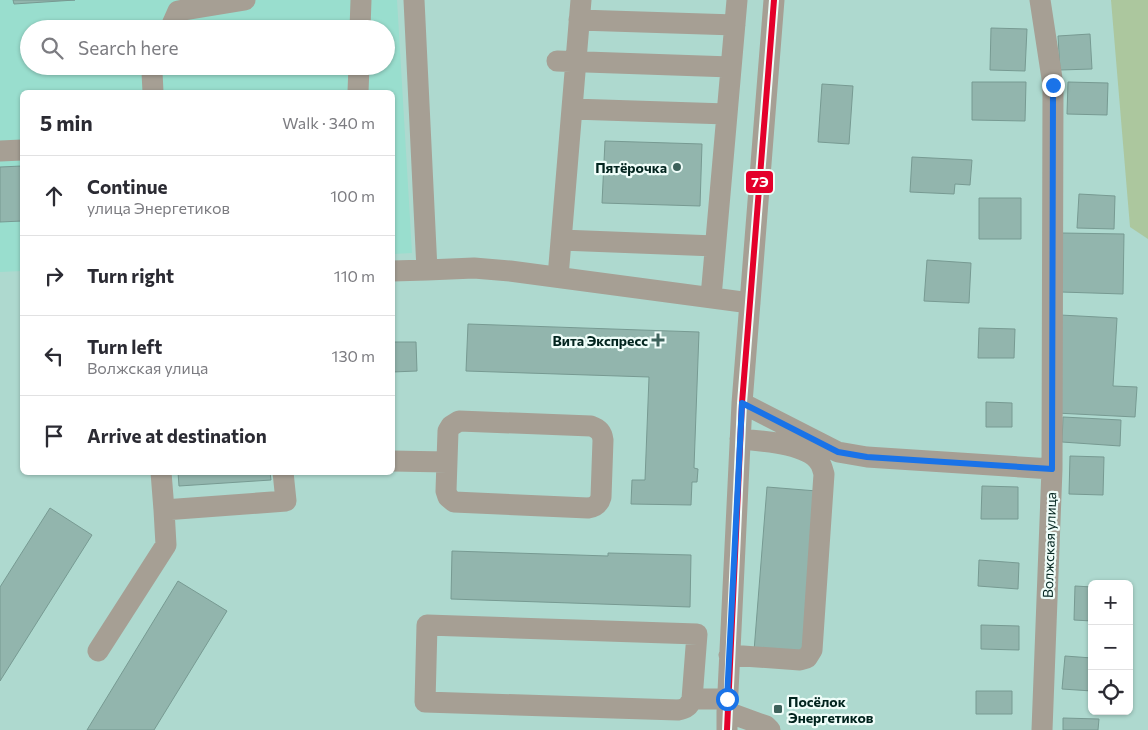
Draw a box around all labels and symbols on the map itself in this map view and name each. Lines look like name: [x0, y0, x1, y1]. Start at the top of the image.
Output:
route end: [1042, 74, 1065, 97]
place label: Пятёрочка: [595, 159, 667, 176]
marker: Пятёрочка: [671, 161, 683, 173]
line badge: 7Э: [745, 170, 774, 194]
text: 7Э: [751, 173, 769, 190]
place label: Вита Экспресс: [552, 332, 648, 349]
marker: Вита Экспресс: [652, 334, 664, 346]
street label: Волжская улица: [1039, 492, 1059, 598]
route start: [716, 688, 739, 711]
place label: Посёлок Энергетиков: [788, 693, 874, 726]
marker: Посёлок Энергетиков: [772, 703, 784, 715]

